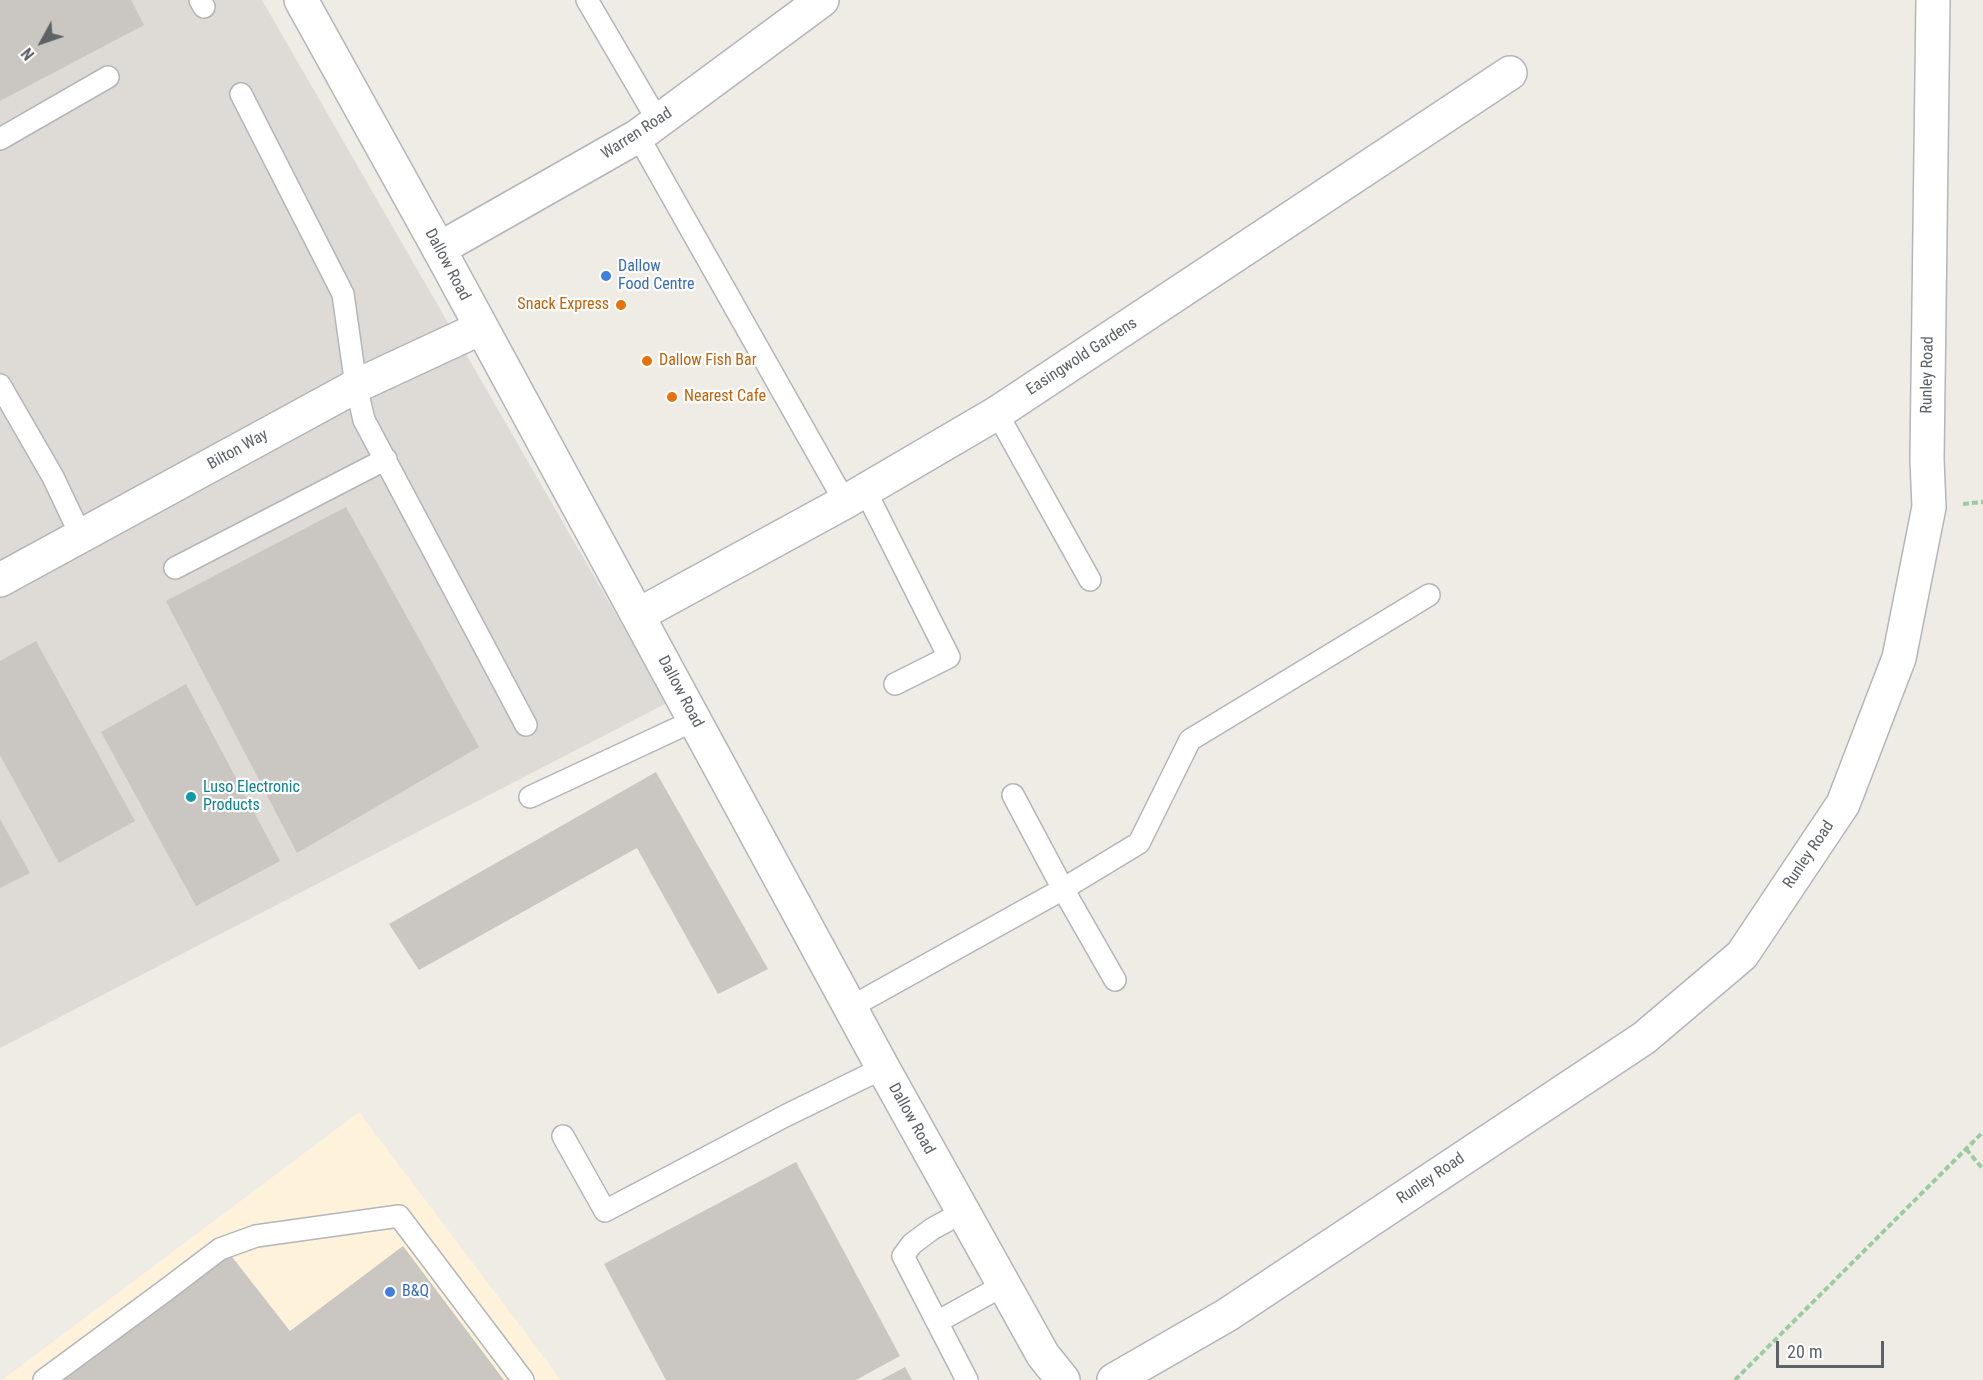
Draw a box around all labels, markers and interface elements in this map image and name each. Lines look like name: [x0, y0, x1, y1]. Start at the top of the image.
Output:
north arrow: [12, 12, 72, 72]
text: N: [17, 44, 38, 64]
street label: Warren Road: [598, 104, 676, 164]
street label: Dallow Road: [420, 226, 474, 304]
place label: Dallow Food Centre: [618, 257, 694, 295]
marker: Dallow Food Centre: [599, 269, 613, 283]
place label: Snack Express: [517, 295, 609, 315]
marker: Snack Express: [614, 298, 628, 312]
street label: Easingwold Gardens: [1023, 314, 1141, 400]
street label: Runley Road: [1918, 336, 1938, 414]
place label: Dallow Fish Bar: [659, 351, 757, 371]
marker: Dallow Fish Bar: [640, 354, 654, 368]
place label: Nearest Cafe: [684, 387, 766, 407]
marker: Nearest Cafe: [665, 390, 679, 404]
street label: Bilton Way: [204, 426, 272, 474]
street label: Dallow Road: [653, 653, 707, 731]
place label: Luso Electronic Products: [203, 778, 300, 816]
marker: Luso Electronic Products: [184, 790, 198, 804]
street label: Runley Road: [1779, 818, 1839, 892]
street label: Dallow Road: [884, 1080, 938, 1158]
street label: Runley Road: [1394, 1149, 1468, 1209]
place label: B&Q: [402, 1282, 429, 1302]
marker: B&Q: [383, 1285, 397, 1299]
scale bar: [1779, 1329, 1887, 1367]
text: 20 m: [1787, 1341, 1822, 1362]

